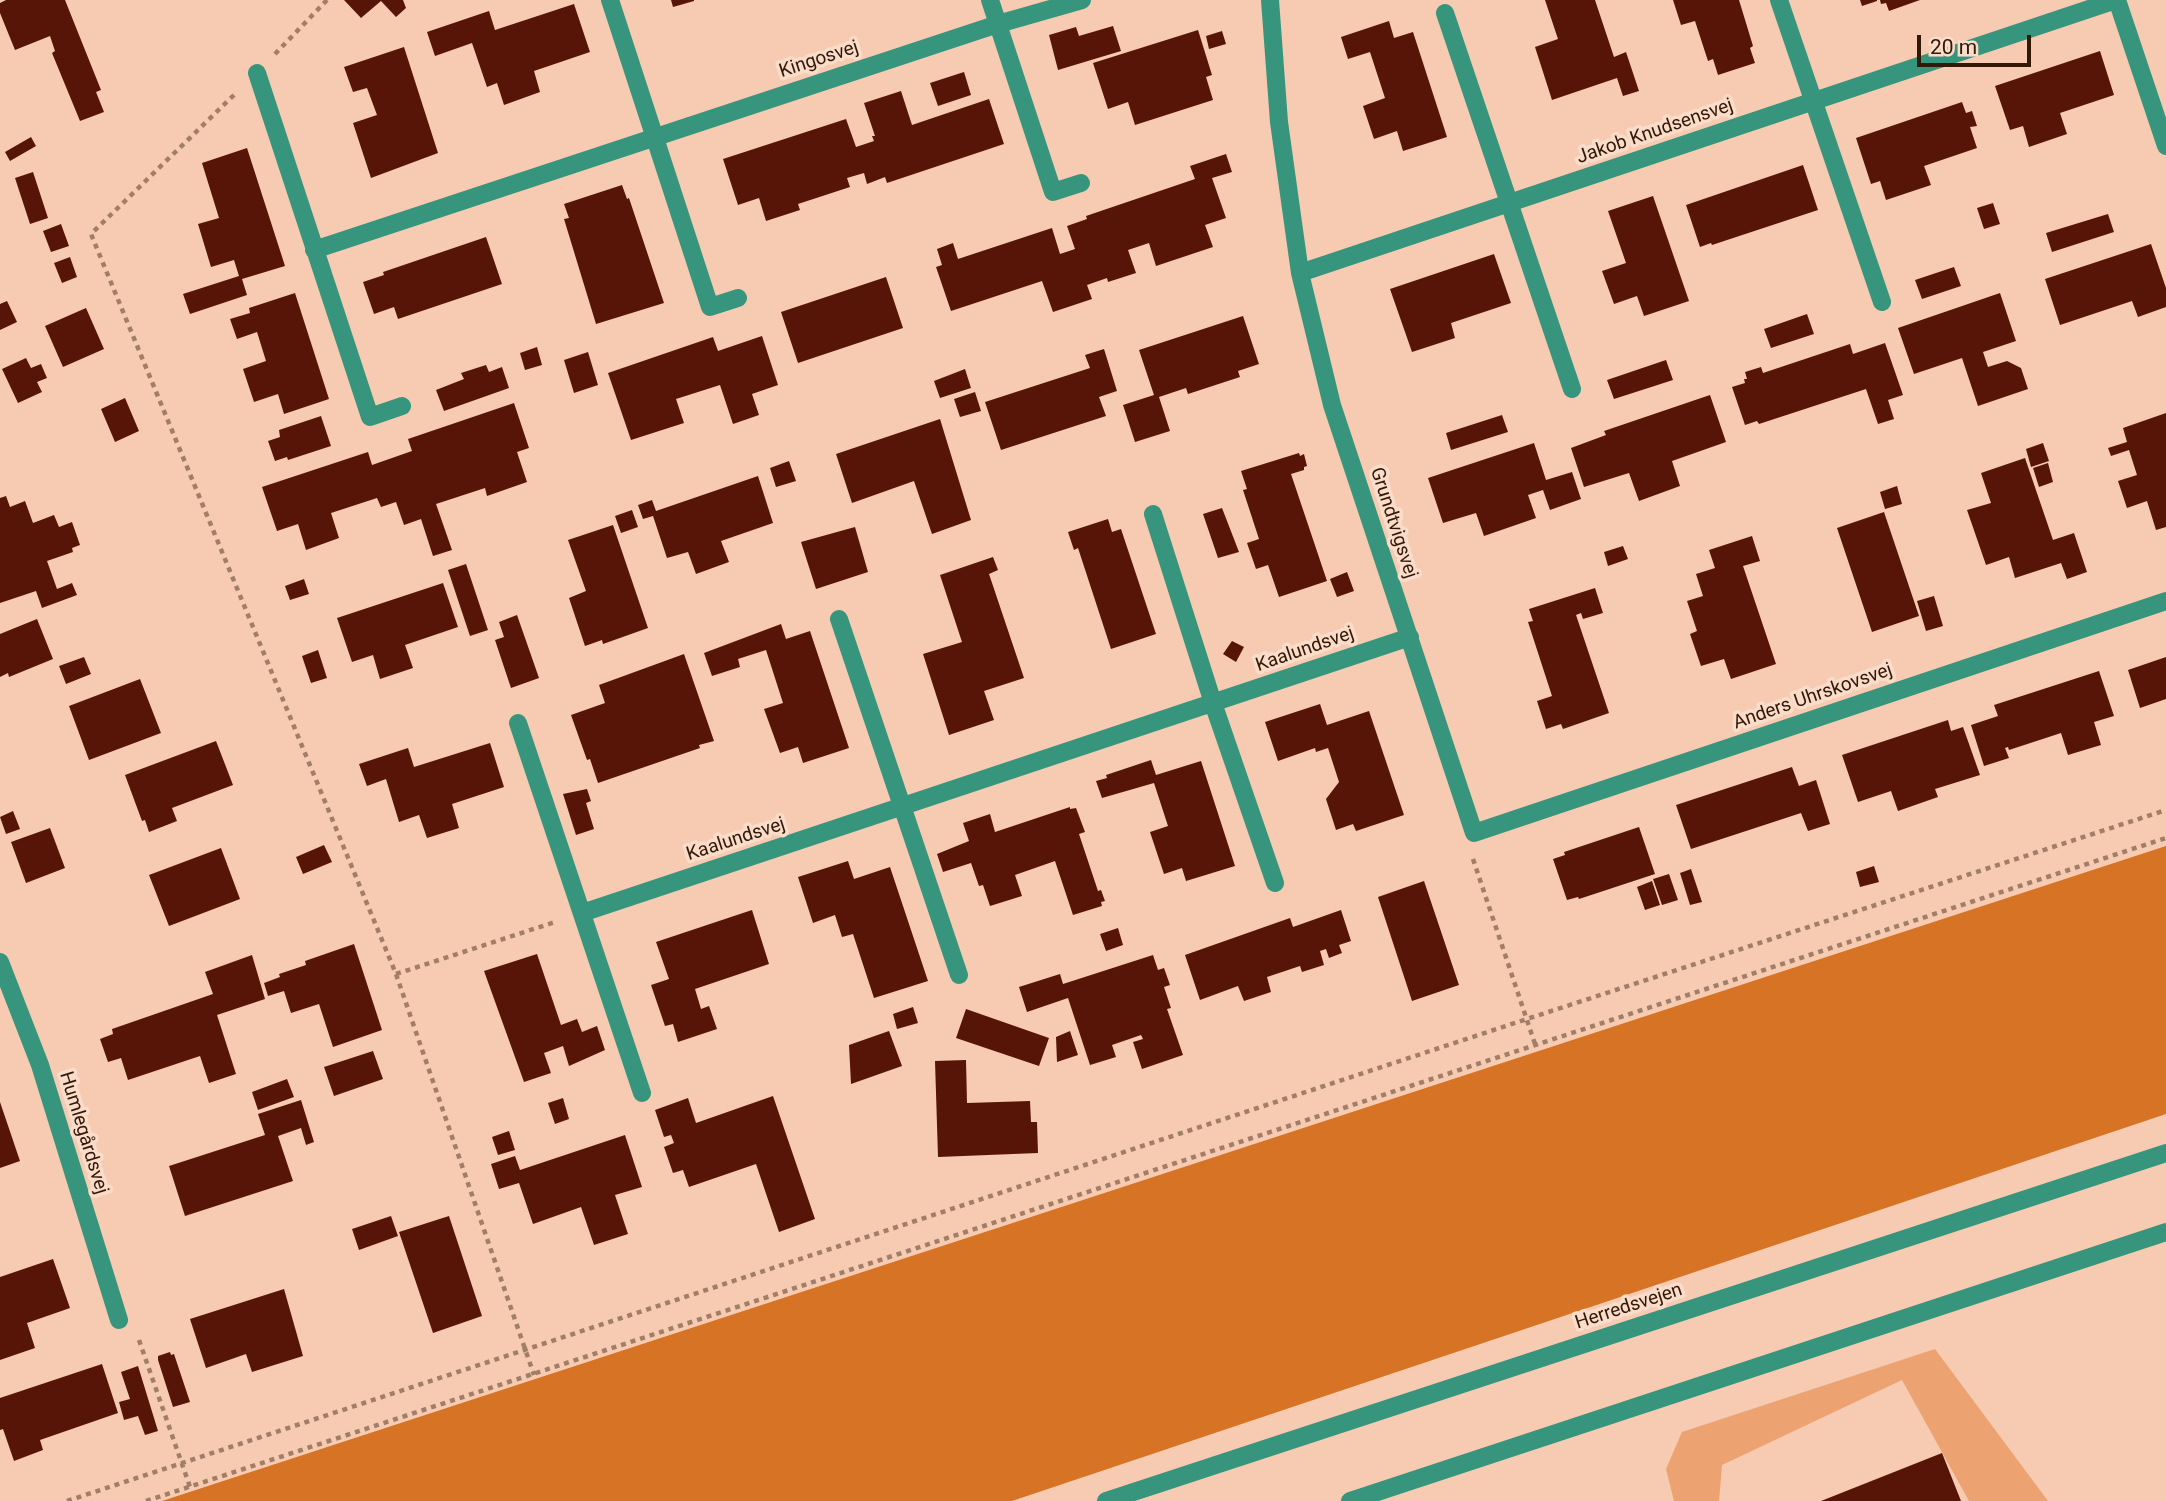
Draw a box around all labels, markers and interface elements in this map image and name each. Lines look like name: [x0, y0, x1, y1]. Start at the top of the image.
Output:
scale bar: [1921, 21, 2035, 65]
text: 20 m: [1930, 35, 1977, 59]
street label: Kingosvej: [776, 36, 862, 84]
street label: Jakob Knudsensvej: [1574, 95, 1736, 169]
street label: Grundtvigsvej: [1364, 465, 1422, 581]
street label: Kaalundsvej: [1253, 623, 1357, 677]
street label: Anders Uhrskovsvej: [1730, 659, 1896, 735]
street label: Kaalundsvej: [684, 813, 788, 867]
street label: Humlegårdsvej: [54, 1069, 112, 1197]
street label: Herredsvejen: [1573, 1279, 1685, 1335]

